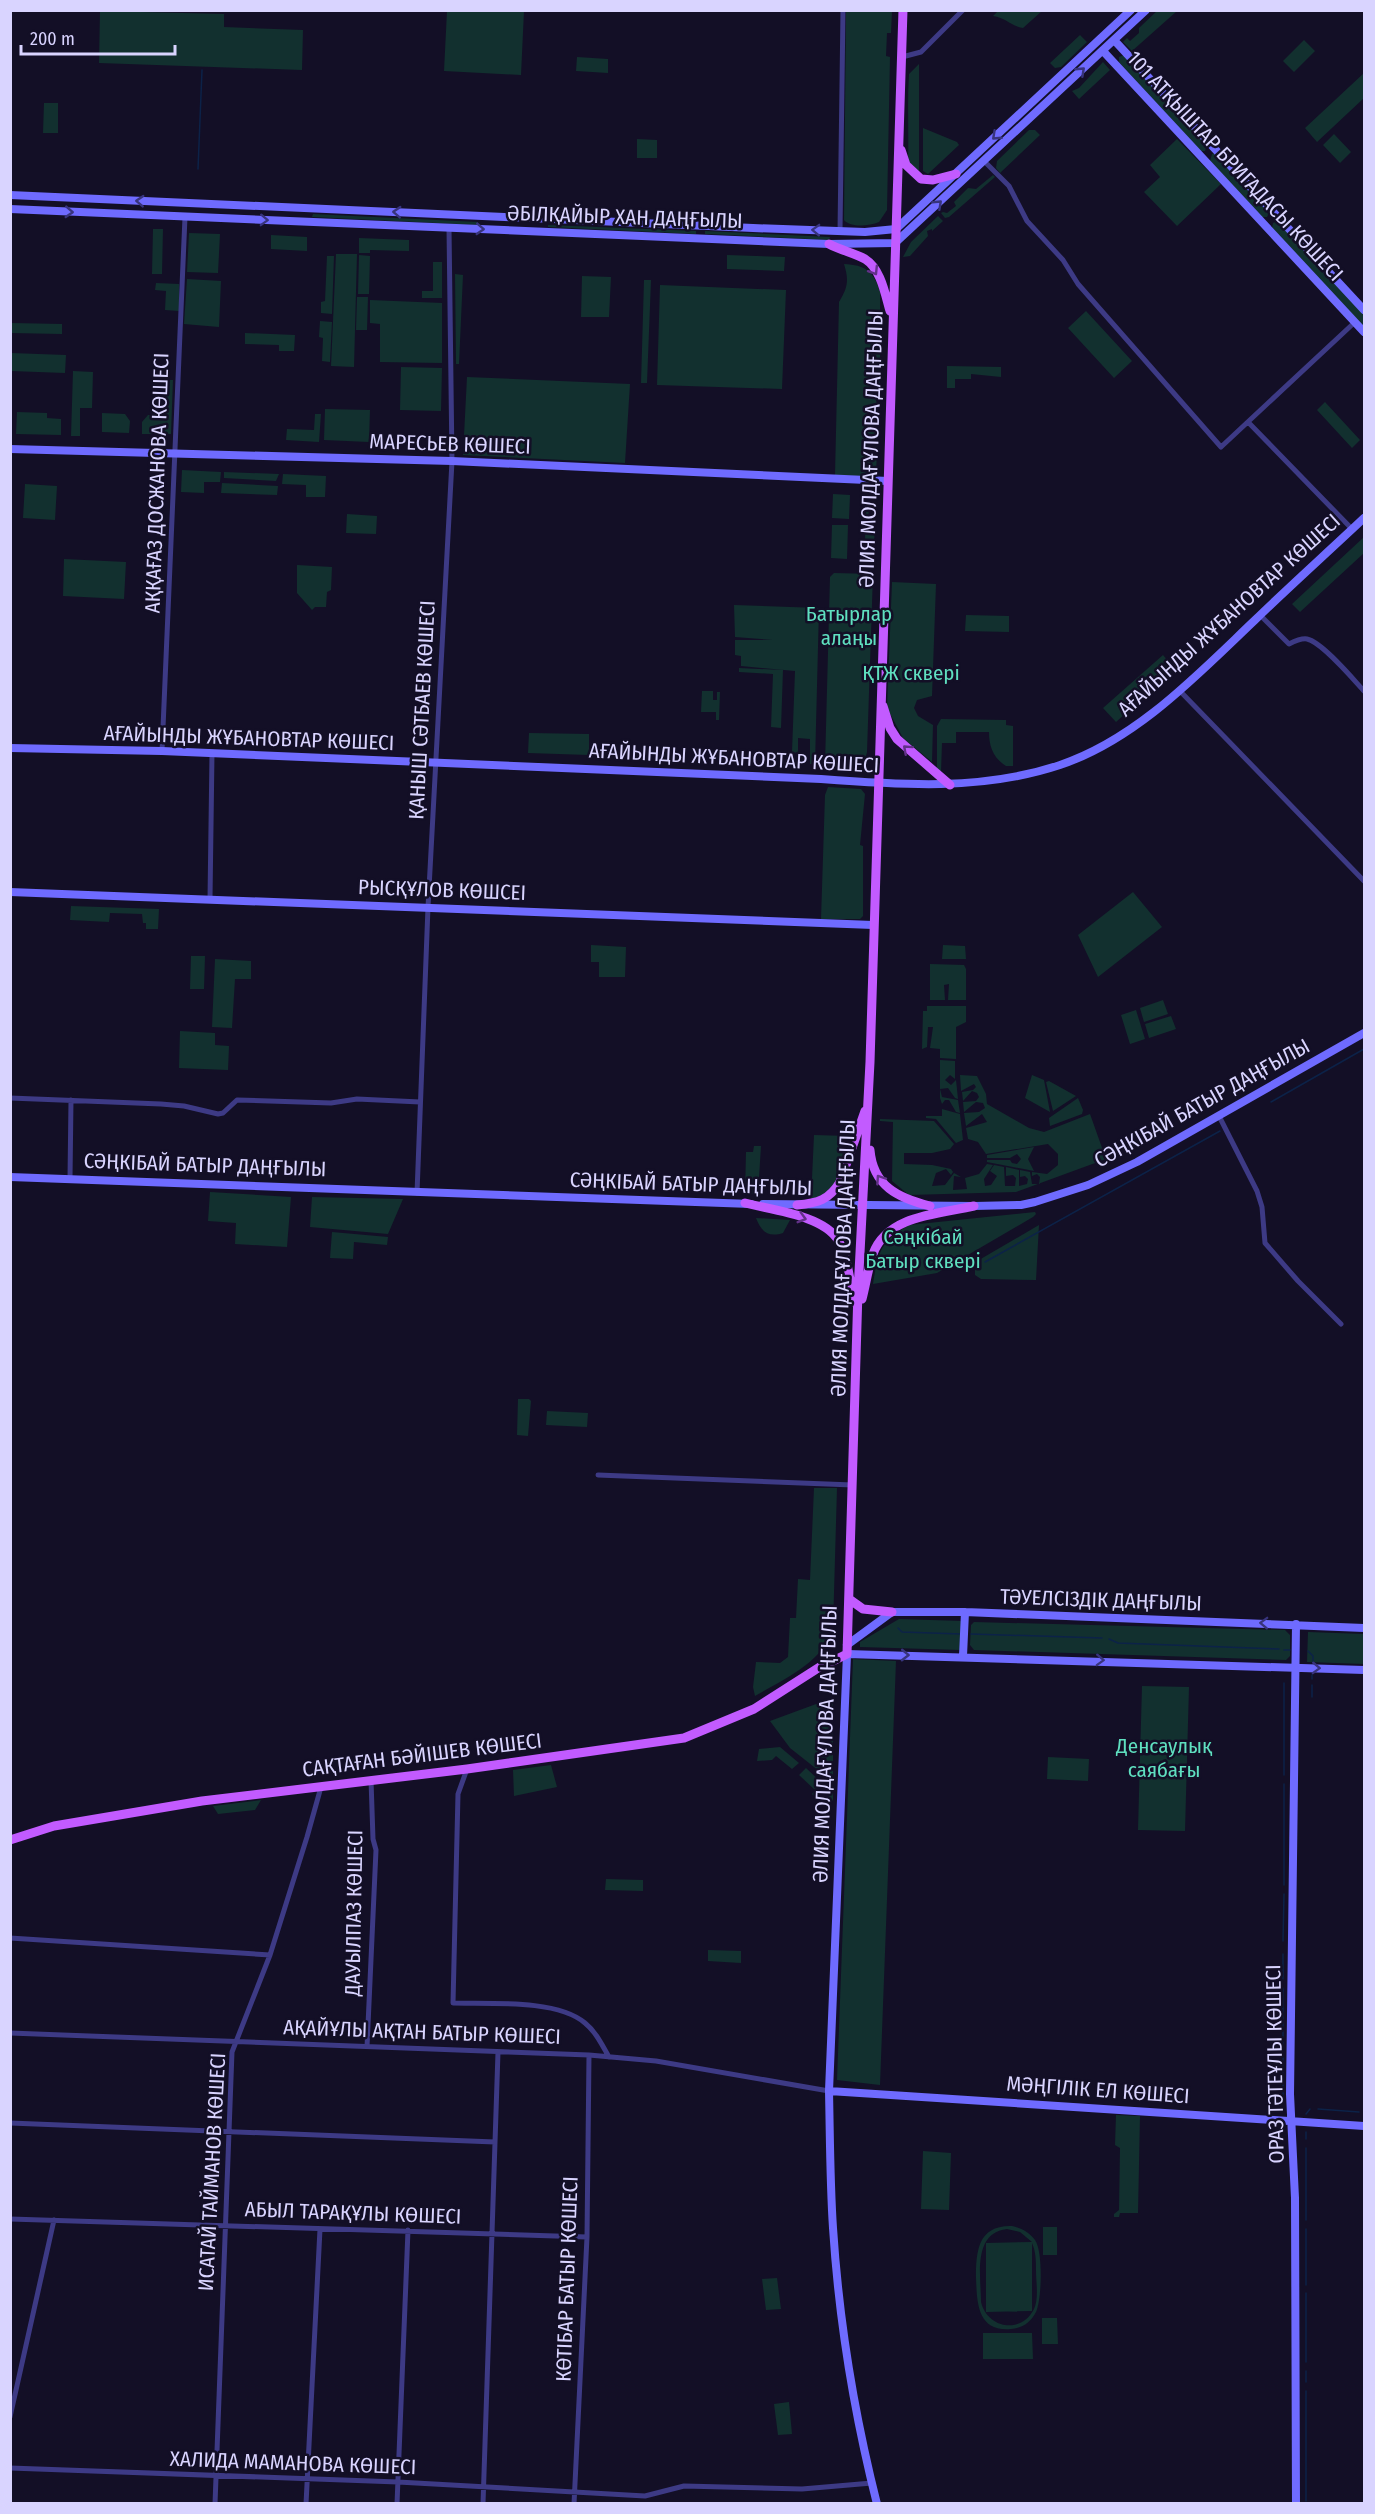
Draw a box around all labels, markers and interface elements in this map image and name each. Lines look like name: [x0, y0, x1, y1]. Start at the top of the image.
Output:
scale bar: [21, 18, 176, 56]
text: 200 m: [30, 28, 75, 50]
street label: 101 АТҚЫШТАР БРИГАДАСЫ КӨШЕСІ: [1121, 45, 1349, 287]
one-way arrow: [1075, 67, 1085, 78]
one-way arrow: [992, 129, 1003, 140]
one-way arrow: [136, 194, 145, 207]
street label: ӘБІЛҚАЙЫР ХАН ДАҢҒЫЛЫ: [507, 200, 743, 234]
one-way arrow: [931, 200, 942, 211]
one-way arrow: [64, 205, 73, 218]
one-way arrow: [392, 205, 401, 218]
one-way arrow: [259, 214, 268, 227]
one-way arrow: [475, 223, 484, 236]
one-way arrow: [812, 224, 821, 237]
one-way arrow: [867, 265, 879, 275]
street label: ӘЛИЯ МОЛДАҒҰЛОВА ДАҢҒЫЛЫ: [853, 310, 889, 588]
street label: АҚҚАҒАЗ ДОСЖАНОВА КӨШЕСІ: [139, 352, 175, 614]
street label: МАРЕСЬЕВ КӨШЕСІ: [369, 428, 531, 460]
street label: АҒАЙЫНДЫ ЖҰБАНОВТАР КӨШЕСІ: [1112, 508, 1346, 722]
street label: ҚАНЫШ СӘТБАЕВ КӨШЕСІ: [403, 600, 441, 820]
park label: Батырлар алаңы: [806, 601, 892, 651]
park label: ҚТЖ сквері: [862, 660, 960, 686]
street label: АҒАЙЫНДЫ ЖҰБАНОВТАР КӨШЕСІ: [103, 720, 395, 756]
street label: АҒАЙЫНДЫ ЖҰБАНОВТАР КӨШЕСІ: [588, 737, 880, 779]
one-way arrow: [904, 745, 914, 756]
street label: РЫСҚҰЛОВ КӨШСЕІ: [358, 874, 526, 906]
street label: СӘҢКІБАЙ БАТЫР ДАҢҒЫЛЫ: [1090, 1033, 1314, 1173]
street label: ӘЛИЯ МОЛДАҒҰЛОВА ДАҢҒЫЛЫ: [825, 1119, 861, 1397]
street label: СӘҢКІБАЙ БАТЫР ДАҢҒЫЛЫ: [83, 1148, 327, 1182]
street label: СӘҢКІБАЙ БАТЫР ДАҢҒЫЛЫ: [569, 1167, 813, 1201]
one-way arrow: [876, 1175, 888, 1185]
one-way arrow: [797, 1210, 807, 1223]
park label: Сәңкібай Батыр сквері: [865, 1224, 981, 1274]
street label: ТӘУЕЛСІЗДІК ДАҢҒЫЛЫ: [1000, 1583, 1202, 1617]
street label: ӘЛИЯ МОЛДАҒҰЛОВА ДАҢҒЫЛЫ: [807, 1605, 843, 1883]
one-way arrow: [1260, 1617, 1269, 1630]
one-way arrow: [901, 1648, 910, 1661]
one-way arrow: [1096, 1654, 1105, 1667]
one-way arrow: [1311, 1662, 1320, 1675]
street label: САҚТАҒАН БӘЙІШЕВ КӨШЕСІ: [301, 1727, 543, 1783]
park label: Денсаулық саябағы: [1115, 1733, 1213, 1783]
street label: ДАУЫЛПАЗ КӨШЕСІ: [340, 1830, 368, 1997]
street label: ОРАЗ ТӘТЕҰЛЫ КӨШЕСІ: [1260, 1964, 1290, 2164]
street label: АҚАЙҰЛЫ АҚТАН БАТЫР КӨШЕСІ: [283, 2014, 561, 2050]
street label: ИСАТАЙ ТАЙМАНОВ КӨШЕСІ: [193, 2052, 231, 2292]
street label: МӘҢГІЛІК ЕЛ КӨШЕСІ: [1006, 2071, 1190, 2109]
street label: КӨТІБАР БАТЫР КӨШЕСІ: [550, 2176, 584, 2382]
street label: АБЫЛ ТАРАҚҰЛЫ КӨШЕСІ: [244, 2196, 462, 2230]
street label: ХАЛИДА МАМАНОВА КӨШЕСІ: [169, 2446, 417, 2480]

